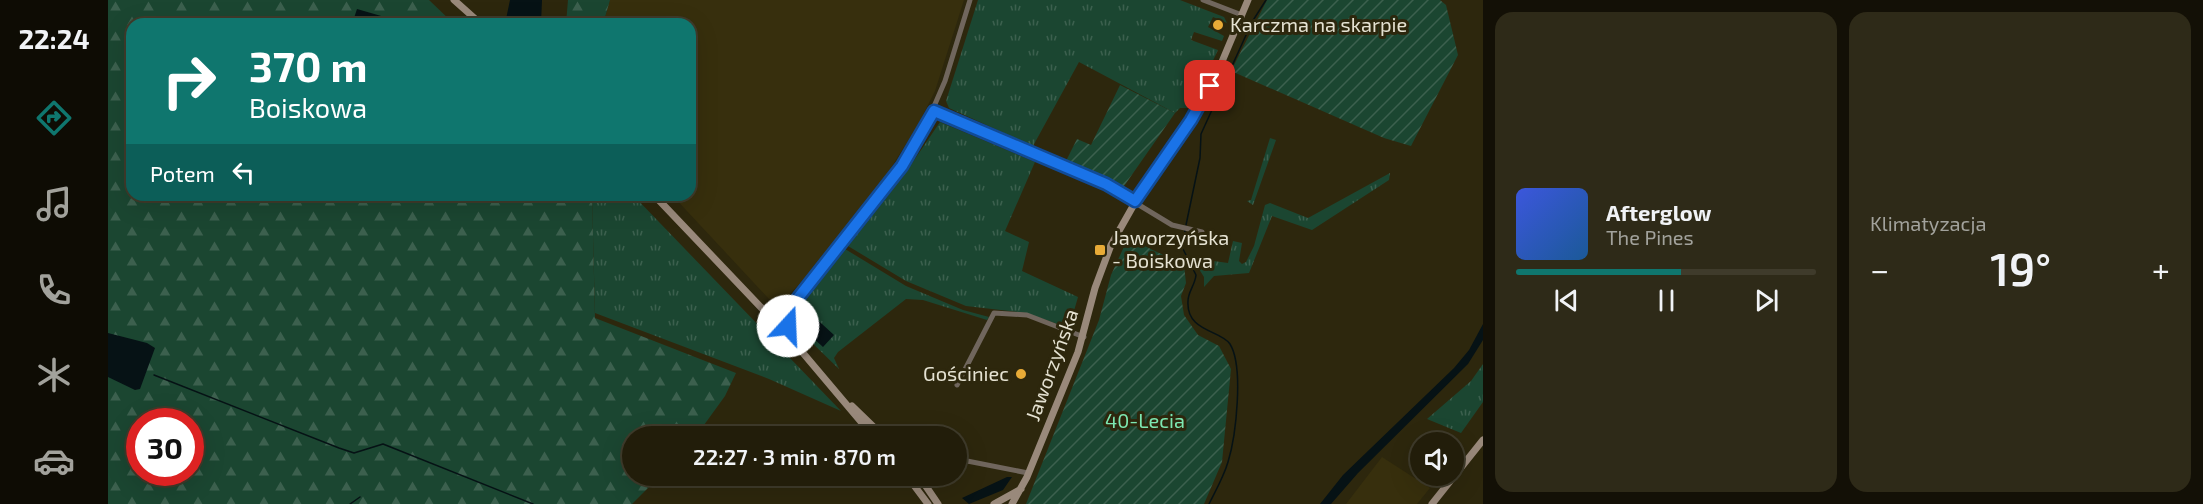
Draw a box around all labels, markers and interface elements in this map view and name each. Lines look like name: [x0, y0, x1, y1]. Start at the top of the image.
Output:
place label: Karczma na skarpie: [1230, 12, 1407, 36]
marker: Karczma na skarpie: [1211, 18, 1225, 32]
text: 22:24: [18, 22, 90, 54]
text: 370 m: [249, 40, 368, 90]
icon: right: [150, 42, 228, 120]
pin: [1184, 60, 1235, 111]
icon: arrive: [1193, 69, 1226, 102]
text: Boiskowa: [249, 91, 367, 123]
icon: directions: [33, 97, 75, 139]
icon: left: [227, 156, 260, 189]
text: Potem: [150, 160, 215, 186]
icon: music: [33, 183, 75, 225]
text: Afterglow: [1606, 199, 1711, 225]
text: Klimatyzacja: [1870, 211, 1986, 235]
place label: Jaworzyńska - Boiskowa: [1112, 225, 1229, 272]
text: The Pines: [1606, 225, 1694, 249]
text: 19°: [1990, 241, 2051, 295]
marker: Jaworzyńska - Boiskowa: [1093, 243, 1107, 257]
text: −: [1870, 249, 1889, 289]
text: +: [2152, 249, 2170, 289]
icon: phone: [33, 269, 75, 311]
icon: previous: [1550, 284, 1583, 317]
icon: pause: [1650, 284, 1683, 317]
icon: next: [1750, 284, 1783, 317]
position arrow: [756, 294, 820, 358]
street label: Jaworzyńska: [1020, 305, 1082, 424]
icon: climate: [33, 354, 75, 396]
place label: Gościniec: [923, 361, 1009, 385]
marker: Gościniec: [1014, 367, 1028, 381]
speed limit sign: 30: [126, 408, 204, 486]
park label: 40-Lecia: [1105, 408, 1185, 432]
map controls: [1410, 432, 1464, 486]
button: sound: [1410, 432, 1464, 486]
icon: car: [33, 440, 75, 482]
text: 22:27 · 3 min · 870 m: [693, 443, 896, 469]

